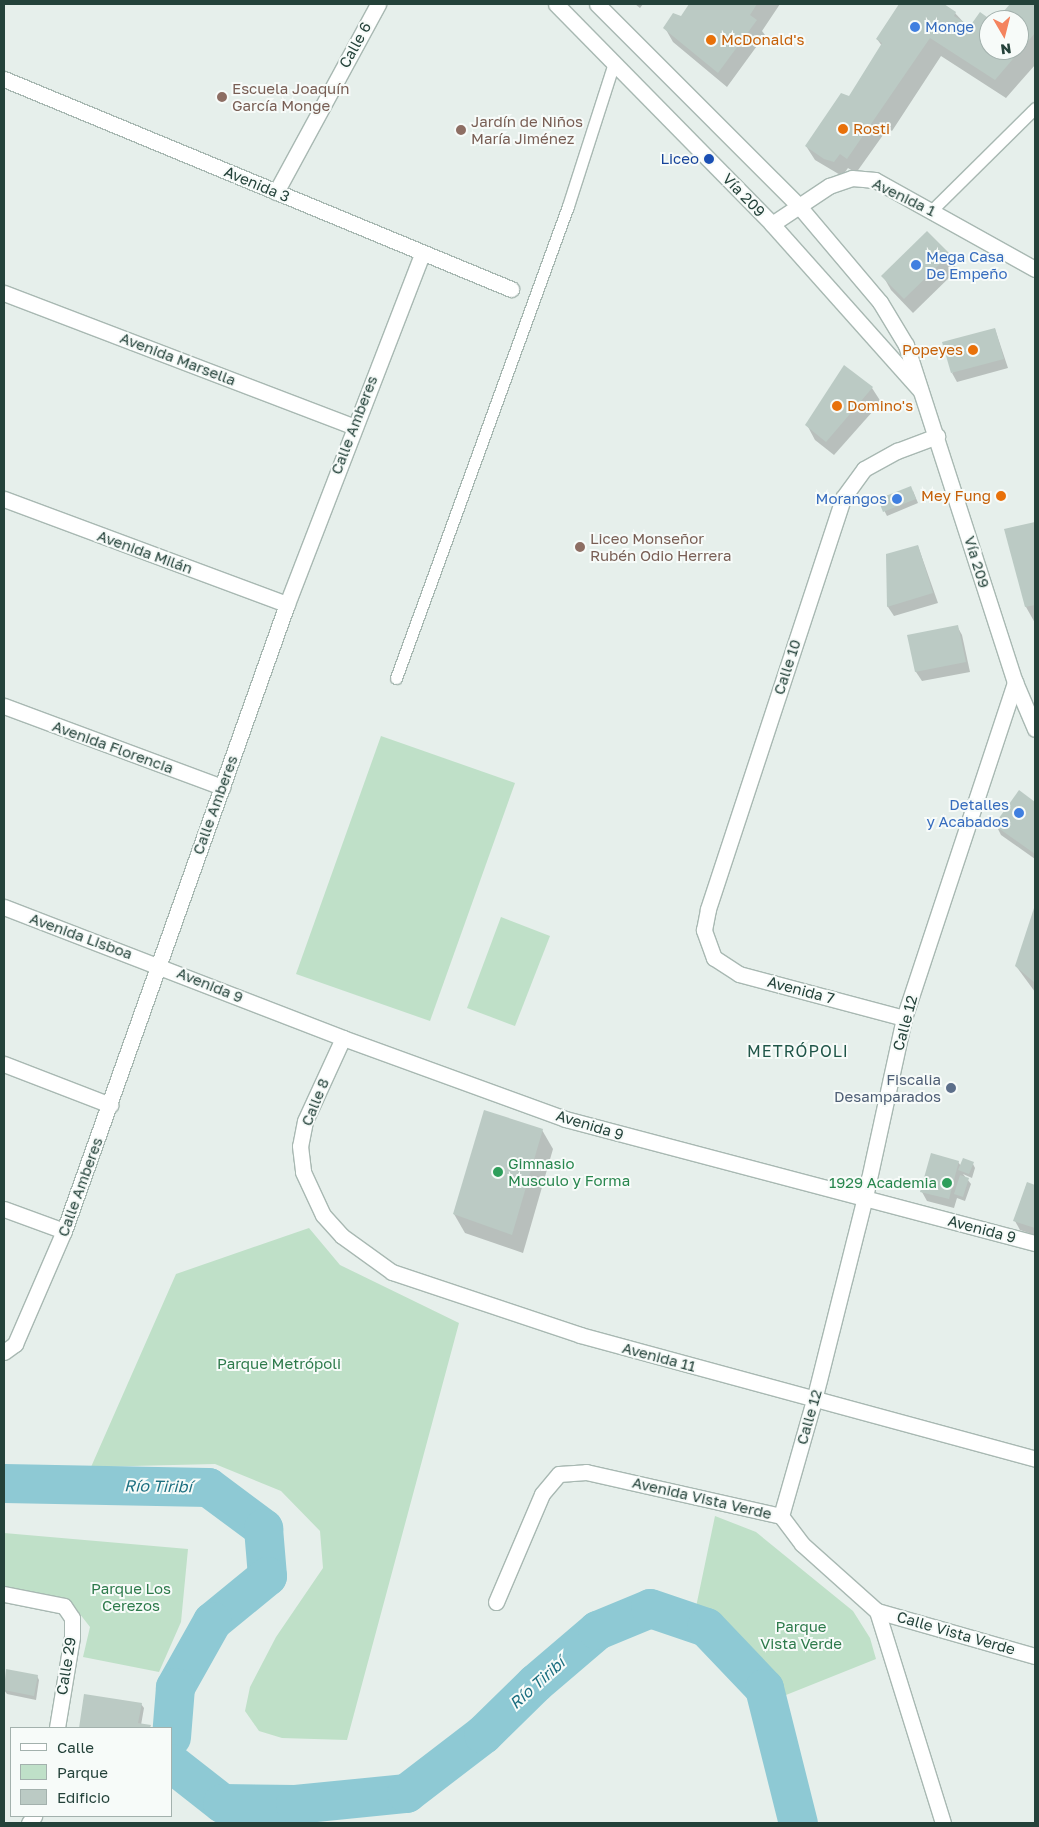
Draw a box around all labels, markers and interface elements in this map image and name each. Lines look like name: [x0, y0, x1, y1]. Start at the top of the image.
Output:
north arrow: [979, 10, 1029, 60]
place label: Monge: [925, 18, 974, 36]
street label: Calle 6: [335, 19, 375, 71]
marker: Monge: [909, 21, 921, 33]
place label: McDonald's: [721, 31, 804, 49]
marker: McDonald's: [705, 34, 717, 46]
text: N: [1000, 40, 1012, 59]
place label: Escuela Joaquín García Monge: [232, 79, 349, 114]
marker: Escuela Joaquín García Monge: [216, 91, 228, 103]
place label: Jardín de Niños María Jiménez: [471, 112, 583, 147]
place label: Rosti: [853, 120, 890, 138]
marker: Rosti: [837, 123, 849, 135]
marker: Jardín de Niños María Jiménez: [455, 124, 467, 136]
place label: Liceo: [661, 150, 699, 168]
marker: Liceo: [703, 153, 715, 165]
street label: Avenida 3: [222, 162, 292, 206]
street label: Vía 209: [719, 170, 769, 220]
street label: Avenida 1: [870, 174, 938, 220]
place label: Mega Casa De Empeño: [926, 247, 1008, 282]
marker: Mega Casa De Empeño: [910, 259, 922, 271]
street label: Avenida Marsella: [118, 329, 238, 389]
place label: Popeyes: [902, 341, 963, 359]
marker: Popeyes: [967, 344, 979, 356]
street label: Calle Amberes: [327, 373, 381, 477]
place label: Domino's: [847, 397, 913, 415]
marker: Domino's: [831, 400, 843, 412]
place label: Mey Fung: [921, 487, 991, 505]
place label: Morangos: [816, 490, 887, 508]
marker: Mey Fung: [995, 490, 1007, 502]
marker: Morangos: [891, 493, 903, 505]
street label: Avenida Milán: [95, 526, 195, 578]
place label: Liceo Monseñor Rubén Odio Herrera: [590, 529, 731, 564]
street label: Vía 209: [961, 534, 993, 590]
marker: Liceo Monseñor Rubén Odio Herrera: [574, 541, 586, 553]
street label: Calle 10: [770, 637, 804, 697]
street label: Avenida Florencia: [50, 717, 176, 777]
street label: Calle Amberes: [189, 753, 241, 857]
place label: Detalles y Acabados: [926, 795, 1009, 830]
marker: Detalles y Acabados: [1013, 807, 1025, 819]
street label: Avenida Lisboa: [27, 909, 135, 963]
street label: Avenida 9: [174, 964, 246, 1006]
street label: Avenida 7: [766, 972, 836, 1008]
street label: Calle 12: [889, 993, 921, 1053]
district label: METRÓPOLI: [746, 1041, 850, 1061]
place label: Fiscalia Desamparados: [834, 1070, 941, 1105]
street label: Calle 8: [297, 1076, 333, 1128]
marker: Fiscalia Desamparados: [945, 1082, 957, 1094]
street label: Avenida 9: [554, 1106, 626, 1144]
street label: Calle Amberes: [54, 1135, 106, 1239]
place label: Gimnasio Musculo y Forma: [508, 1154, 630, 1189]
marker: Gimnasio Musculo y Forma: [492, 1166, 504, 1178]
place label: 1929 Academia: [829, 1174, 937, 1192]
marker: 1929 Academia: [941, 1177, 953, 1189]
street label: Avenida 9: [946, 1211, 1018, 1247]
street label: Avenida 11: [620, 1339, 698, 1375]
park label: Parque Metrópoli: [217, 1355, 341, 1373]
street label: Calle 12: [793, 1387, 825, 1447]
street label: Avenida Vista Verde: [631, 1473, 773, 1523]
water label: Río Tiribí: [124, 1476, 192, 1496]
park label: Parque Los Cerezos: [91, 1579, 171, 1614]
street label: Calle Vista Verde: [895, 1607, 1017, 1659]
park label: Parque Vista Verde: [760, 1617, 842, 1652]
street label: Calle 29: [53, 1636, 79, 1696]
water label: Río Tiribí: [505, 1653, 569, 1713]
legend: [10, 1727, 172, 1817]
text: Calle: [57, 1738, 94, 1756]
text: Parque: [57, 1763, 108, 1781]
text: Edificio: [57, 1788, 110, 1806]

